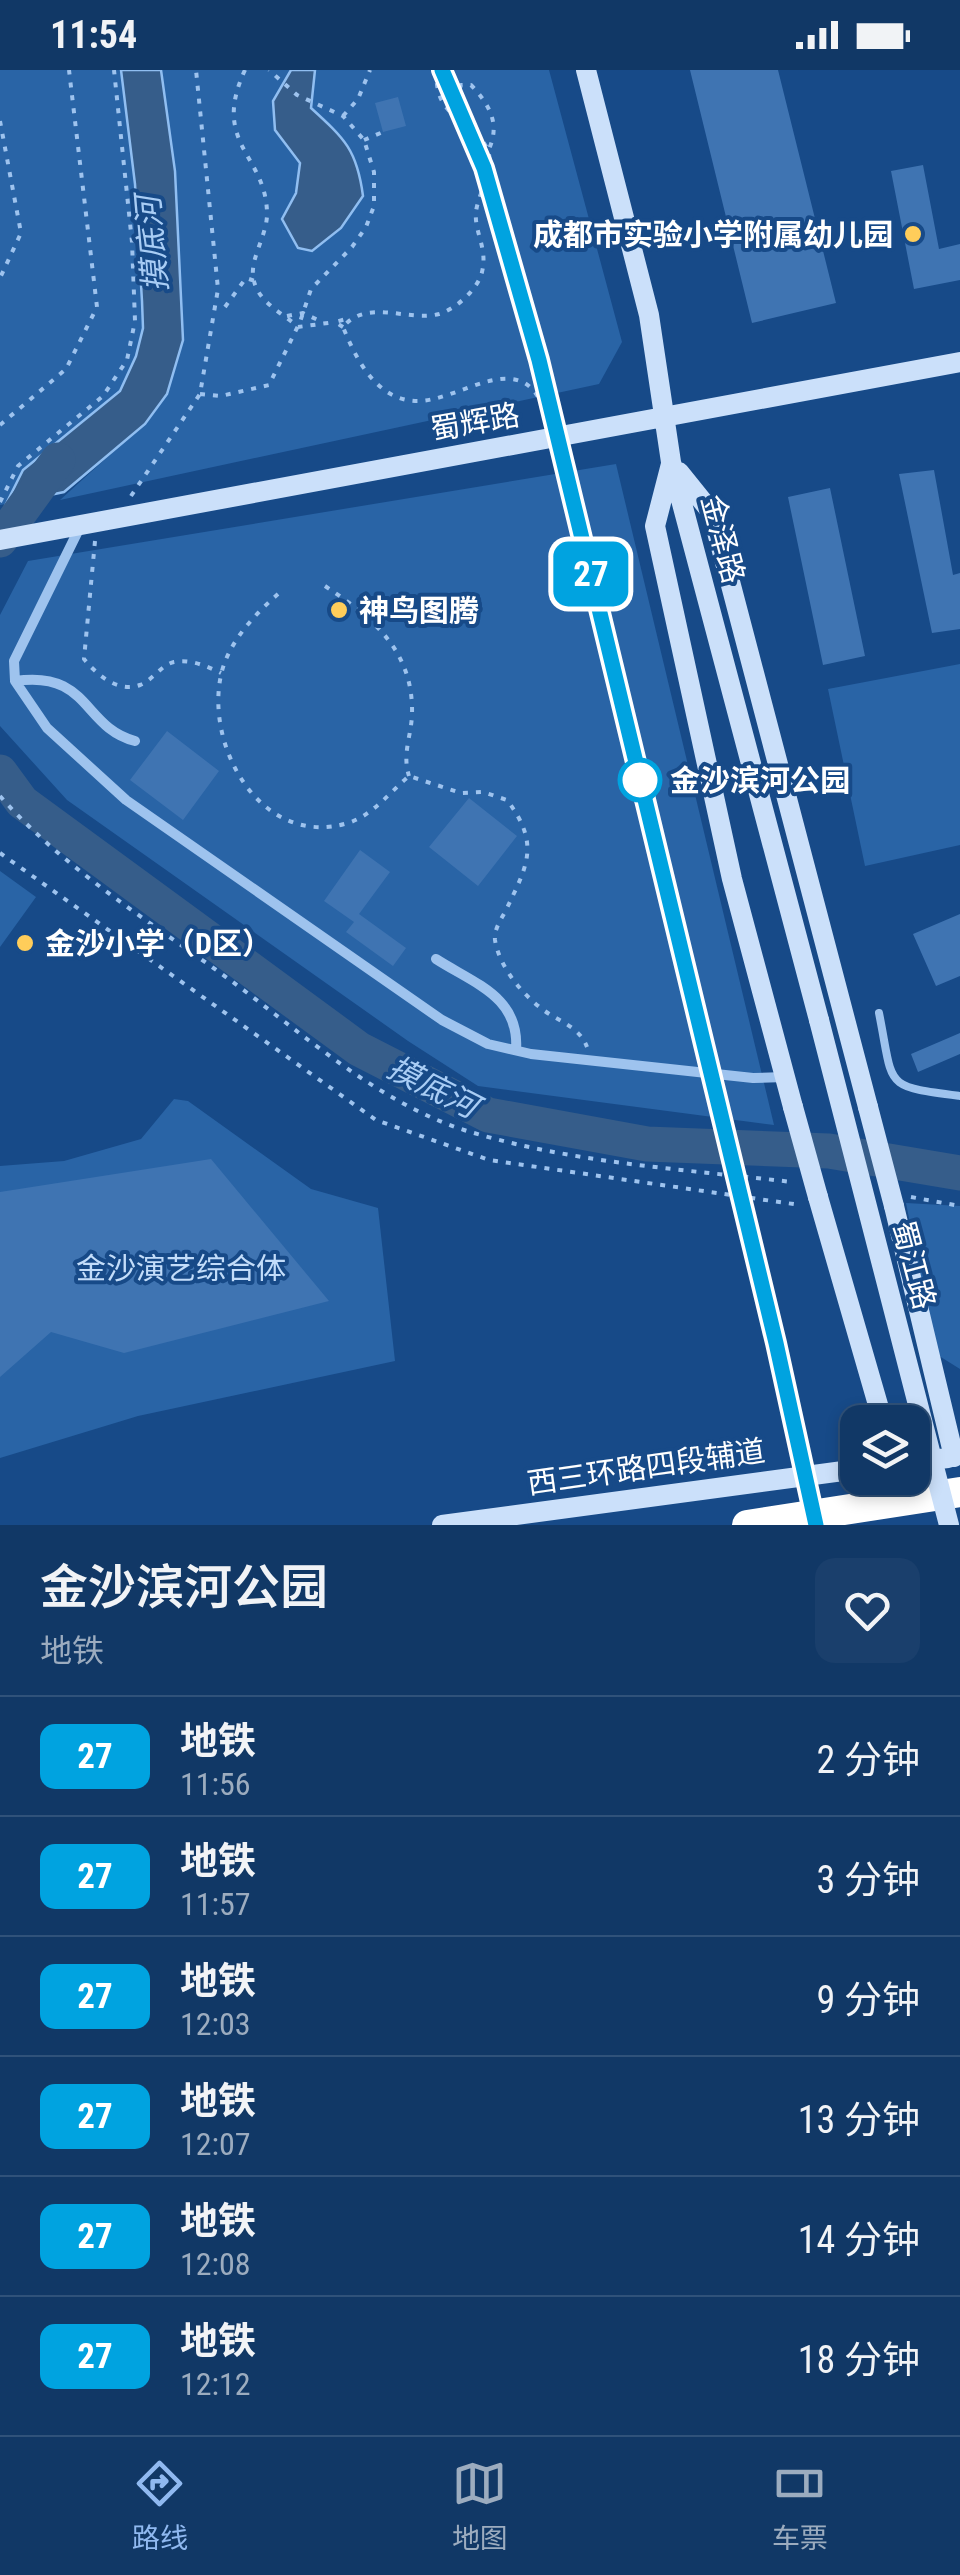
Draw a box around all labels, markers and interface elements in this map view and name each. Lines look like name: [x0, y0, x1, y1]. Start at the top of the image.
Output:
text: 11:54: [50, 13, 137, 57]
water label: 摸底河: [128, 189, 175, 293]
place label: 成都市实验小学附属幼儿园: [533, 217, 893, 252]
marker: 成都市实验小学附属幼儿园: [902, 223, 924, 245]
street label: 蜀辉路: [428, 397, 522, 447]
street label: 金泽路: [694, 491, 752, 587]
line badge: 27: [546, 542, 636, 606]
text: 27: [573, 554, 609, 595]
place label: 神鸟图腾: [359, 593, 479, 628]
marker: 神鸟图腾: [328, 599, 350, 621]
marker: 金沙滨河公园: [619, 759, 661, 801]
place label: 金沙滨河公园: [670, 763, 850, 798]
place label: 金沙小学（D区）: [45, 926, 272, 961]
marker: 金沙小学（D区）: [14, 932, 36, 954]
water label: 摸底河: [382, 1048, 490, 1128]
street label: 蜀江路: [885, 1217, 943, 1313]
park label: 金沙演艺综合体: [76, 1251, 286, 1286]
map controls: [840, 1405, 930, 1495]
button: layers: [840, 1405, 930, 1495]
street label: 西三环路四段辅道: [525, 1433, 767, 1501]
button: heart: [815, 1558, 920, 1663]
text: 金沙滨河公园: [40, 1559, 328, 1616]
text: 地铁: [40, 1632, 104, 1670]
text: 地铁: [180, 1719, 256, 1763]
text: 27: [77, 1736, 113, 1777]
text: 2 分钟: [817, 1738, 920, 1782]
text: 11:56: [180, 1765, 251, 1803]
text: 地铁: [180, 1839, 256, 1883]
text: 27: [77, 1856, 113, 1897]
text: 3 分钟: [817, 1858, 920, 1902]
text: 11:57: [180, 1885, 251, 1923]
text: 地铁: [180, 1959, 256, 2003]
text: 27: [77, 1976, 113, 2017]
text: 9 分钟: [817, 1978, 920, 2022]
text: 12:03: [180, 2005, 251, 2043]
text: 地铁: [180, 2079, 256, 2123]
text: 27: [77, 2096, 113, 2137]
text: 13 分钟: [798, 2098, 920, 2142]
text: 12:07: [180, 2125, 251, 2163]
text: 地铁: [180, 2199, 256, 2243]
text: 27: [77, 2216, 113, 2257]
text: 14 分钟: [798, 2218, 920, 2262]
text: 12:08: [180, 2245, 251, 2283]
text: 地铁: [180, 2319, 256, 2363]
text: 27: [77, 2336, 113, 2377]
text: 18 分钟: [798, 2338, 920, 2382]
text: 12:12: [180, 2365, 251, 2403]
tab: 路线: [132, 2456, 188, 2556]
tab: 地图: [452, 2456, 508, 2556]
tab: 车票: [772, 2456, 828, 2556]

